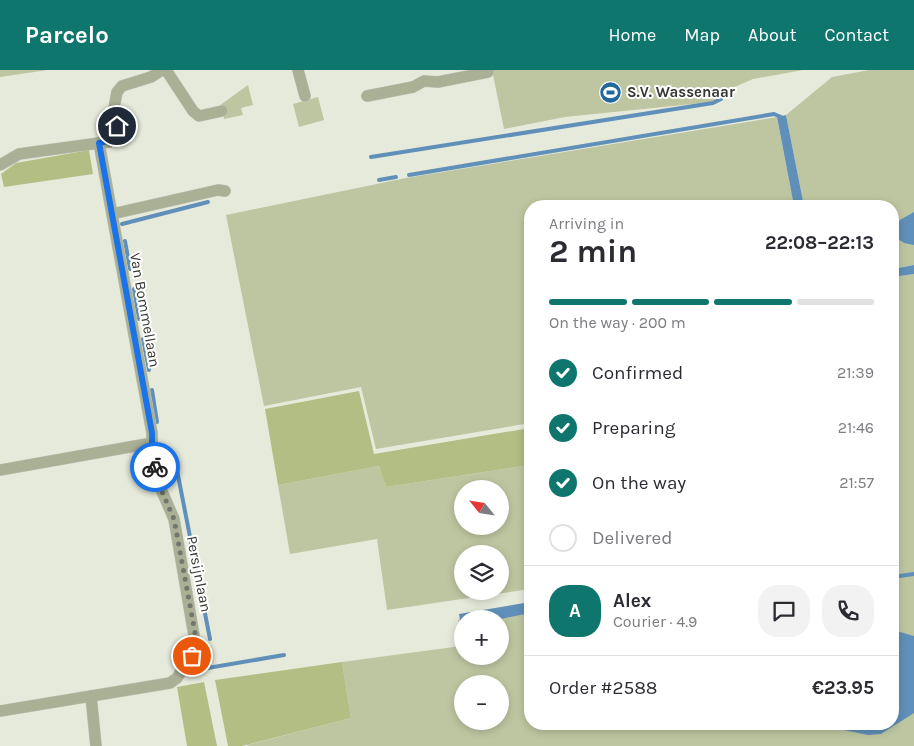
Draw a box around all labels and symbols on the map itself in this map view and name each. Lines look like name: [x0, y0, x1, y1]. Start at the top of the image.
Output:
sports icon: S.V. Wassenaar: [599, 80, 623, 104]
place label: S.V. Wassenaar: [627, 83, 735, 101]
pin: [96, 105, 138, 147]
street label: Van Bommellaan: [126, 251, 164, 369]
courier: [130, 442, 180, 492]
north arrow: [454, 480, 509, 535]
street label: Persijnlaan: [183, 534, 215, 614]
pin: [171, 635, 213, 677]

